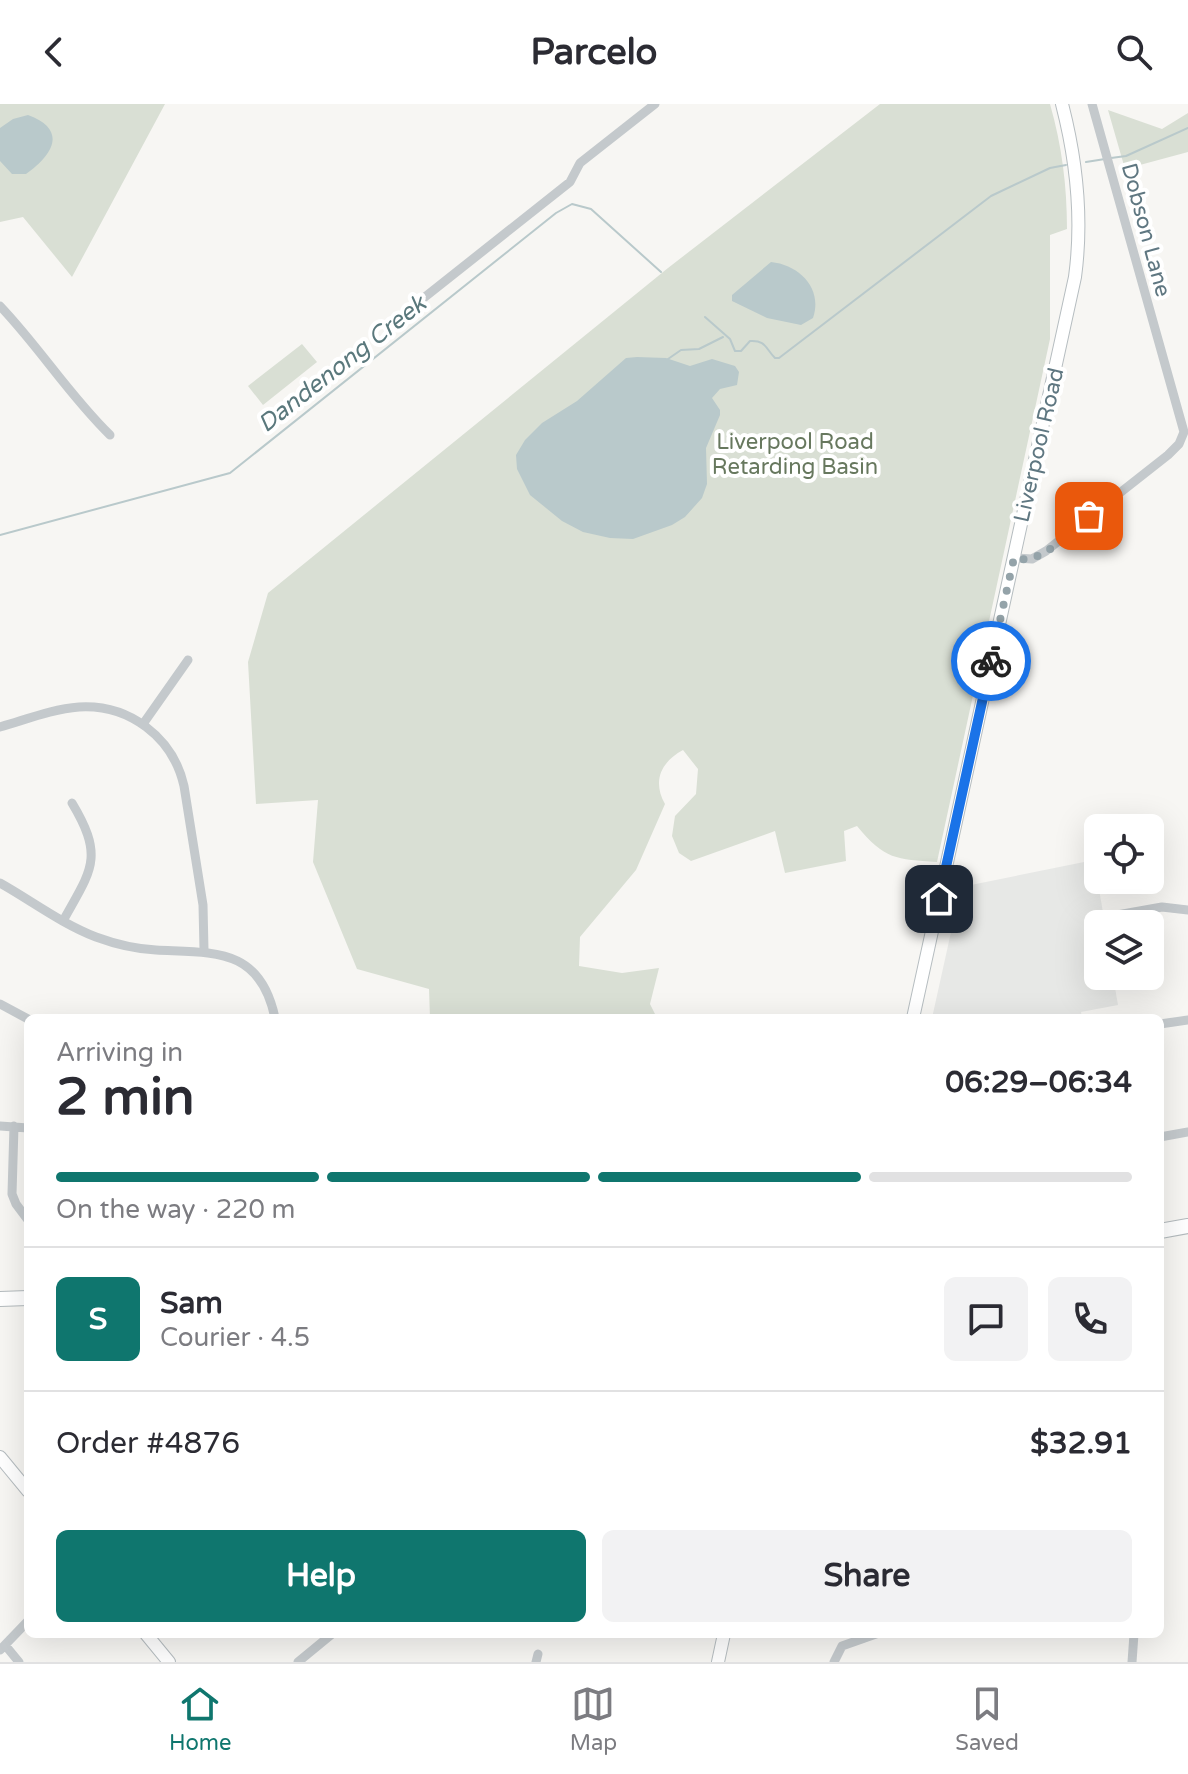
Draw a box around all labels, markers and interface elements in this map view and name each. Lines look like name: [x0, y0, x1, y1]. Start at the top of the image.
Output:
icon: back: [32, 30, 76, 74]
icon: search: [1112, 30, 1156, 74]
text: Parcelo: [530, 31, 658, 74]
street label: Dobson Lane: [1116, 160, 1176, 300]
water label: Dandenong Creek: [252, 288, 433, 439]
street label: Liverpool Road: [1009, 365, 1069, 525]
park label: Liverpool Road Retarding Basin: [712, 429, 878, 480]
pin: [1055, 482, 1123, 550]
icon: bag: [1067, 494, 1111, 538]
courier: [951, 621, 1031, 701]
icon: bike: [969, 639, 1013, 683]
map controls: [1084, 814, 1164, 990]
button: locate: [1084, 814, 1164, 894]
pin: [905, 865, 973, 933]
icon: home: [917, 877, 961, 921]
button: layers: [1084, 910, 1164, 990]
text: Arriving in: [56, 1037, 183, 1068]
text: 06:29–06:34: [945, 1064, 1132, 1101]
text: 2 min: [56, 1066, 195, 1129]
text: On the way · 220 m: [56, 1194, 295, 1225]
button: chat: [944, 1277, 1028, 1361]
button: phone: [1048, 1277, 1132, 1361]
text: Sam: [160, 1285, 223, 1322]
text: S: [89, 1301, 107, 1338]
text: Courier · 4.5: [160, 1322, 310, 1353]
text: Order #4876: [56, 1425, 240, 1462]
text: $32.91: [1030, 1425, 1132, 1462]
button: Help: [56, 1530, 586, 1622]
button: Share: [602, 1530, 1132, 1622]
tab: Home: [169, 1682, 231, 1756]
tab: Map: [570, 1682, 617, 1756]
tab: Saved: [955, 1682, 1019, 1756]

